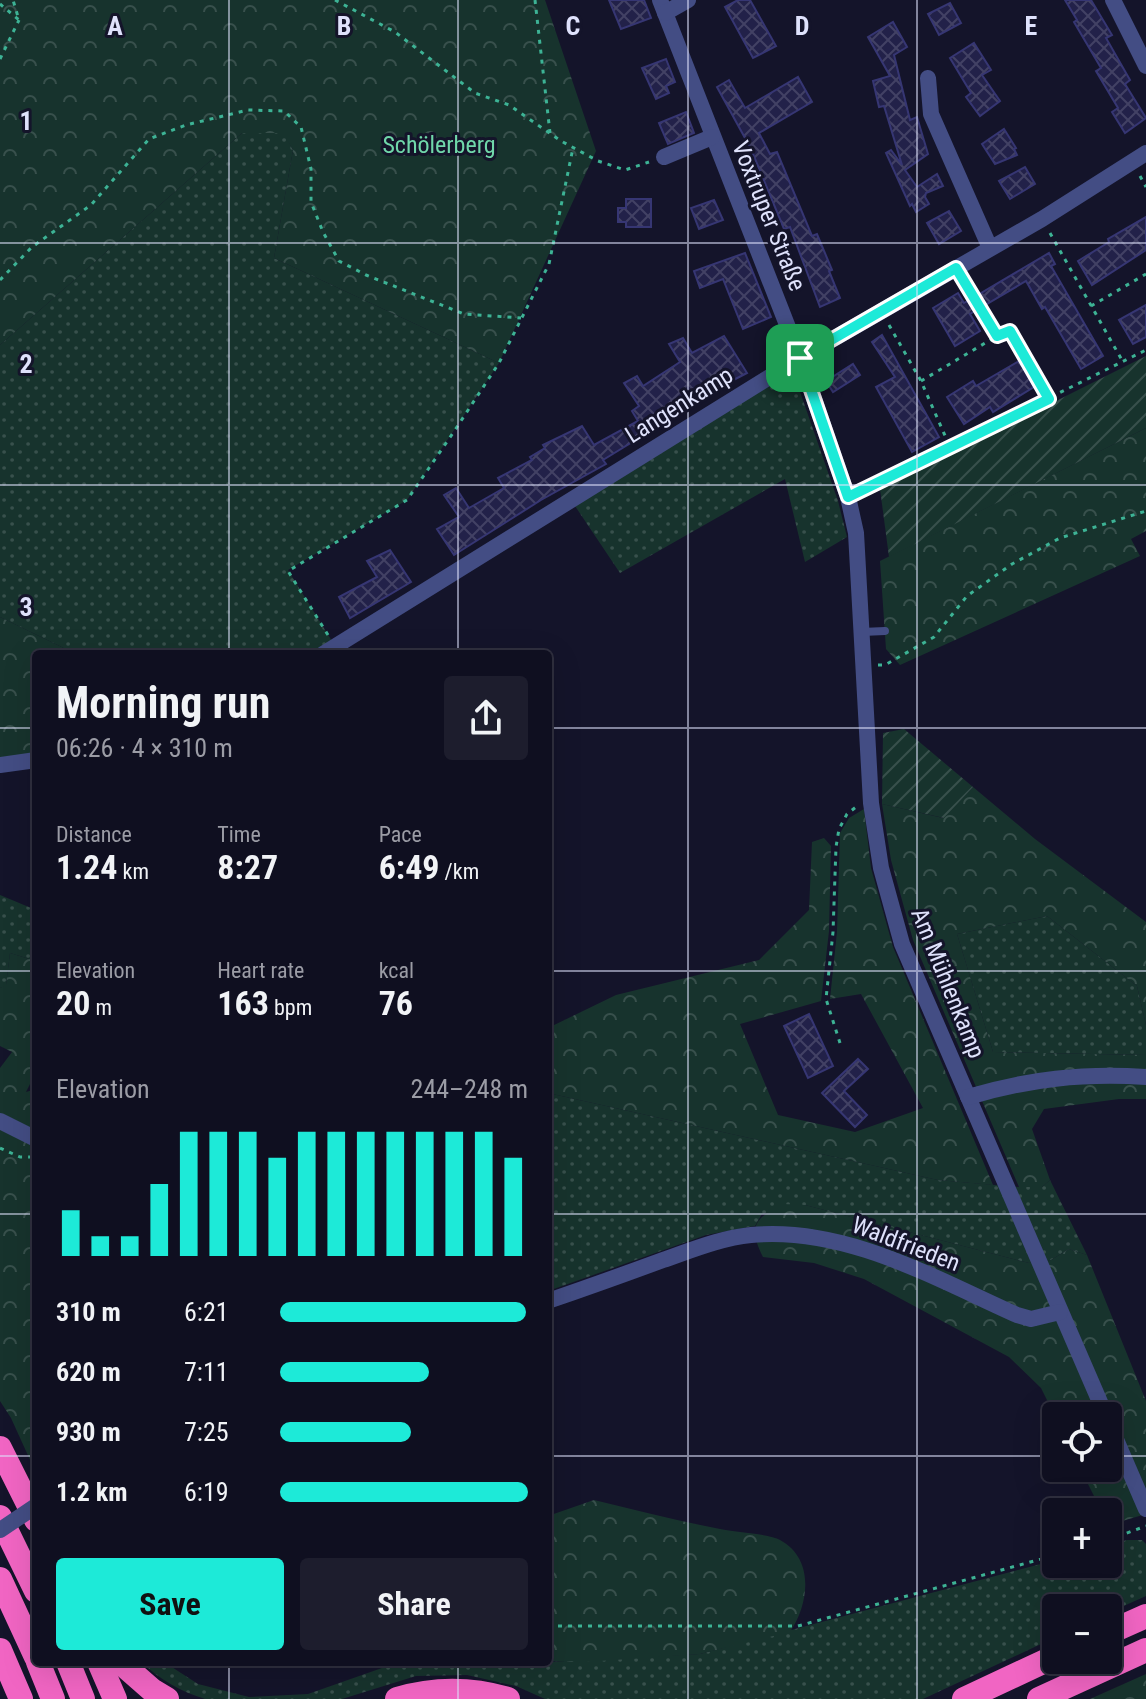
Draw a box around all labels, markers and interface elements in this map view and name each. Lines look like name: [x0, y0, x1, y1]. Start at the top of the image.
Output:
text: A: [107, 11, 123, 41]
text: B: [337, 11, 351, 41]
text: C: [566, 11, 581, 41]
text: D: [795, 11, 809, 41]
text: E: [1025, 11, 1038, 41]
text: 1: [19, 106, 33, 136]
park label: Schölerberg: [382, 131, 496, 159]
street label: Voxtruper Straße: [726, 137, 812, 295]
pin: [766, 324, 834, 392]
icon: arrive: [778, 336, 822, 380]
text: 2: [19, 349, 33, 379]
street label: Langenkamp: [620, 361, 738, 449]
text: 3: [19, 592, 33, 622]
button: share: [444, 676, 528, 760]
text: Morning run: [56, 677, 270, 729]
text: 06:26 · 4 × 310 m: [56, 733, 233, 763]
text: Distance: [56, 822, 132, 847]
text: Time: [217, 822, 261, 847]
text: Pace: [379, 822, 422, 847]
text: 1.24: [56, 847, 117, 887]
text: 8:27: [217, 847, 278, 887]
text: 6:49: [379, 847, 440, 887]
text: km: [117, 859, 149, 884]
text: /km: [440, 859, 479, 884]
street label: Am Mühlenkamp: [905, 904, 991, 1062]
text: Elevation: [56, 958, 135, 983]
text: Heart rate: [217, 958, 304, 983]
text: kcal: [379, 958, 414, 983]
text: 20: [56, 983, 90, 1023]
text: 163: [217, 983, 269, 1023]
text: 76: [379, 983, 413, 1023]
text: m: [90, 995, 112, 1020]
text: bpm: [269, 995, 312, 1020]
text: Elevation: [56, 1074, 150, 1104]
text: 244–248 m: [411, 1074, 528, 1104]
street label: Waldfrieden: [848, 1211, 964, 1277]
text: 310 m: [56, 1297, 121, 1327]
text: 6:21: [184, 1297, 229, 1327]
text: 620 m: [56, 1357, 121, 1387]
text: 7:11: [184, 1357, 229, 1387]
map controls: [1042, 1402, 1122, 1674]
button: locate: [1042, 1402, 1122, 1482]
text: 930 m: [56, 1417, 121, 1447]
text: 7:25: [184, 1417, 229, 1447]
text: 1.2 km: [56, 1477, 128, 1507]
text: 6:19: [184, 1477, 229, 1507]
button: +: [1042, 1498, 1122, 1578]
button: Save: [56, 1558, 284, 1650]
button: Share: [300, 1558, 528, 1650]
button: −: [1042, 1594, 1122, 1674]

